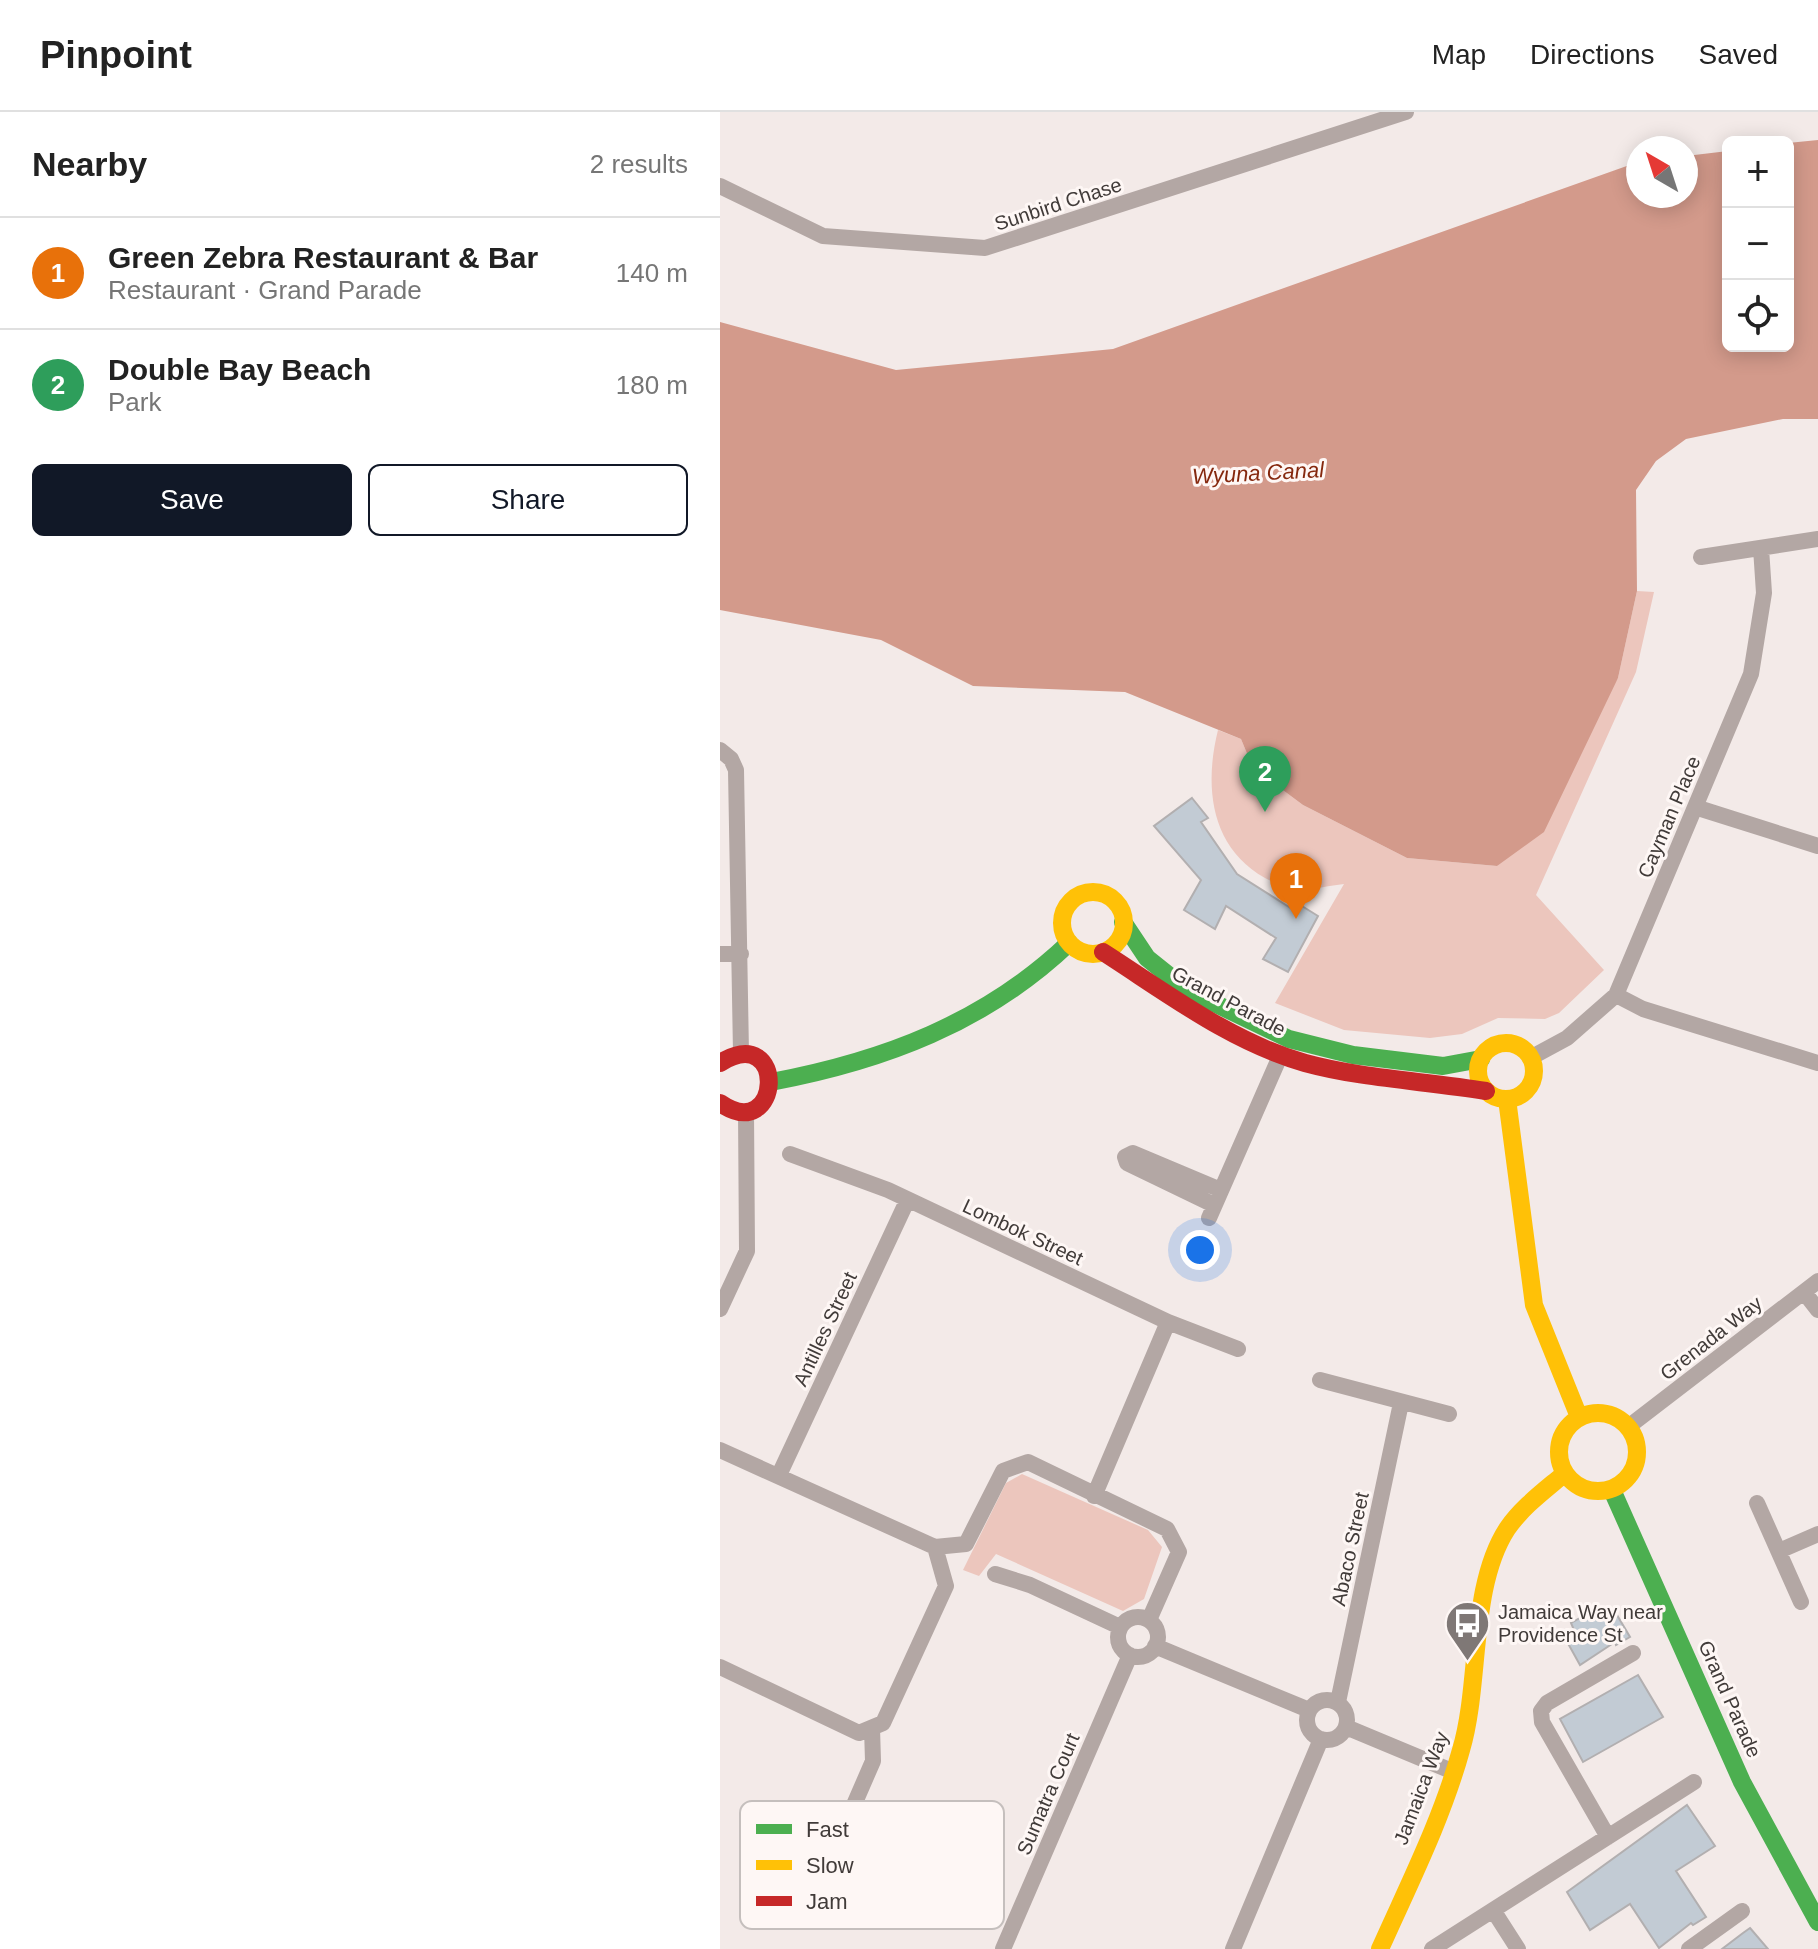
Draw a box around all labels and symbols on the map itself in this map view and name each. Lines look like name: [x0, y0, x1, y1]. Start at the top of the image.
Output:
north arrow: [1626, 136, 1698, 208]
street label: Sunbird Chase: [992, 173, 1124, 235]
water label: Wyuna Canal: [1191, 457, 1326, 489]
pin: 2: [1239, 746, 1291, 812]
street label: Cayman Place: [1633, 753, 1705, 881]
pin: 1: [1270, 853, 1322, 919]
street label: Grand Parade: [1168, 962, 1290, 1040]
street label: Lombok Street: [959, 1195, 1087, 1270]
your location: [1180, 1230, 1220, 1270]
street label: Antilles Street: [789, 1268, 861, 1390]
street label: Grenada Way: [1656, 1292, 1766, 1384]
street label: Abaco Street: [1327, 1490, 1373, 1608]
bus stop icon: Jamaica Way near Providence St: [1443, 1600, 1491, 1663]
place label: Jamaica Way near Providence St: [1498, 1601, 1663, 1646]
street label: Grand Parade: [1694, 1637, 1766, 1761]
street label: Jamaica Way: [1389, 1728, 1453, 1848]
street label: Sumatra Court: [1012, 1729, 1084, 1858]
legend: [740, 1801, 1004, 1929]
text: Fast: [806, 1817, 849, 1842]
text: Slow: [806, 1853, 854, 1878]
text: Jam: [806, 1889, 848, 1914]

